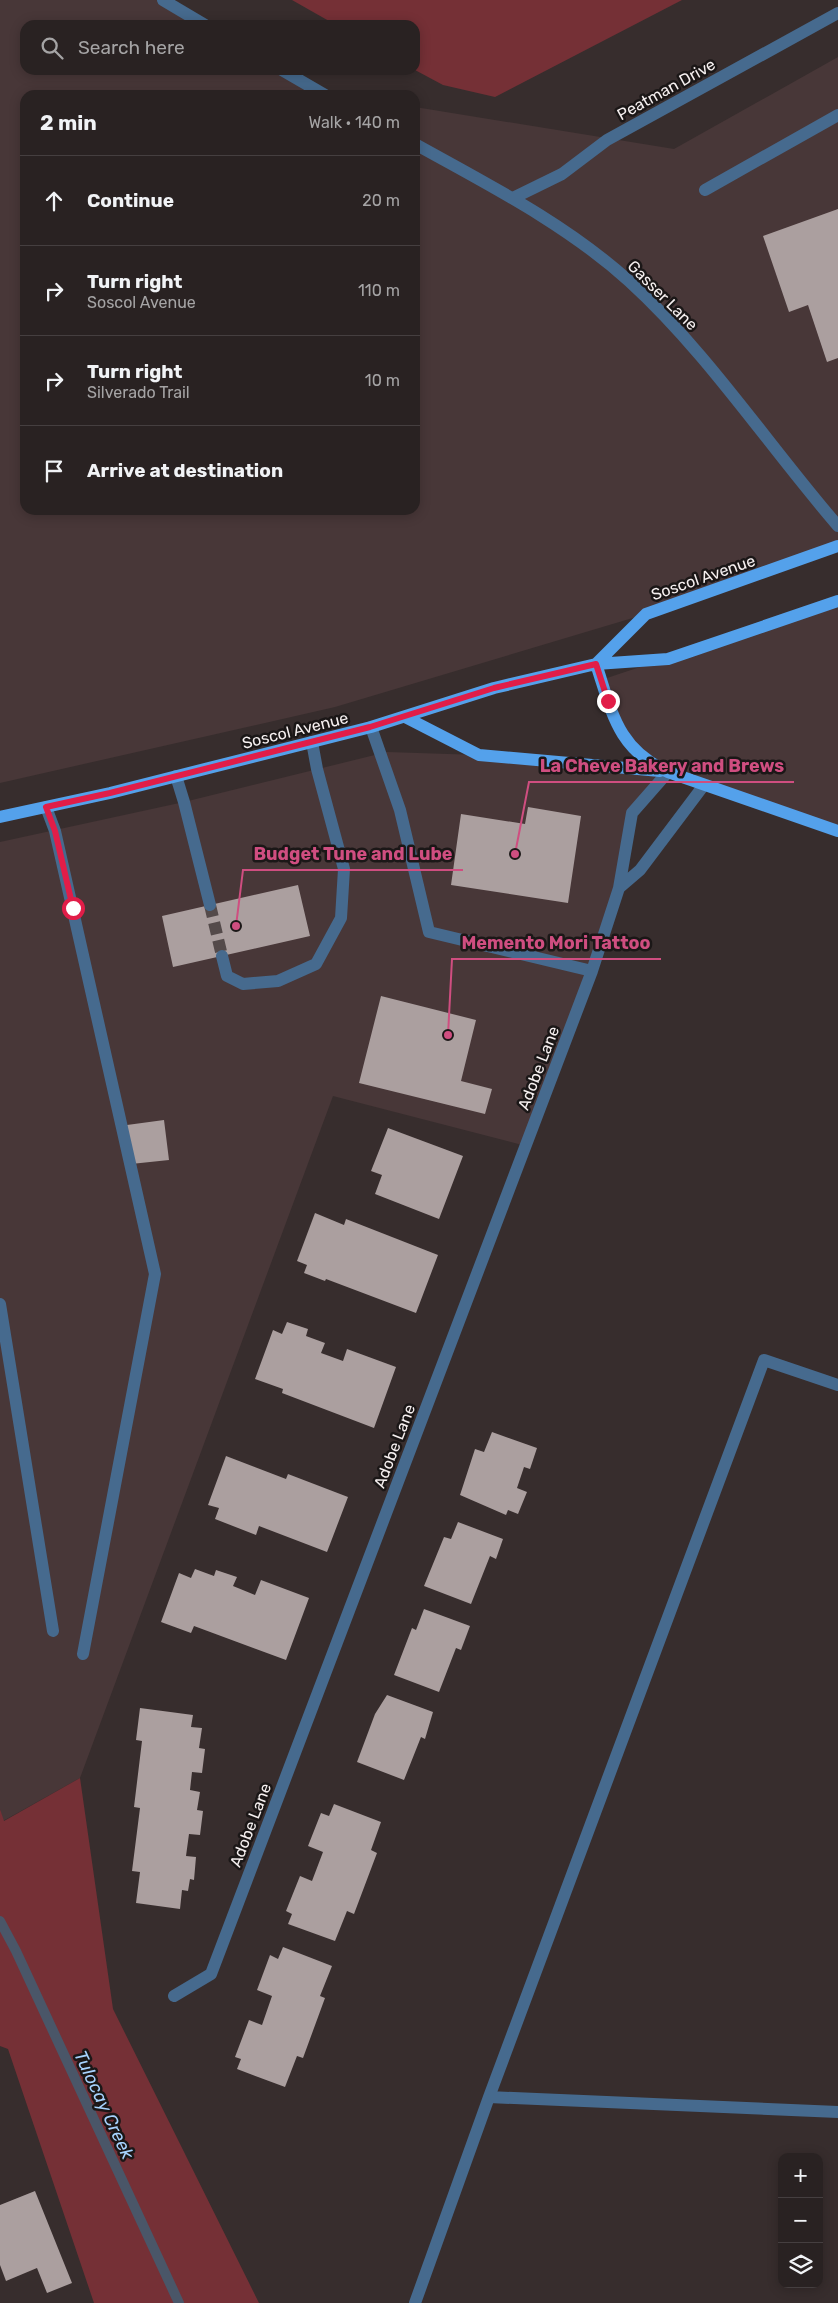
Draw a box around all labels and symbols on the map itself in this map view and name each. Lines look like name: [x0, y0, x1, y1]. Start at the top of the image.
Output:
street label: Peatman Drive: [614, 55, 719, 124]
street label: Gasser Lane: [624, 256, 702, 334]
street label: Soscol Avenue: [649, 551, 758, 604]
route end: [597, 690, 620, 713]
street label: Soscol Avenue: [240, 708, 350, 753]
callout: La Cheve Bakery and Brews: [529, 749, 794, 782]
text: La Cheve Bakery and Brews: [540, 755, 784, 777]
callout: Budget Tune and Lube: [243, 837, 463, 870]
text: Budget Tune and Lube: [253, 843, 453, 865]
route start: [62, 897, 85, 920]
callout: Memento Mori Tattoo: [452, 926, 661, 959]
text: Memento Mori Tattoo: [461, 932, 651, 954]
street label: Adobe Lane: [514, 1024, 563, 1113]
street label: Adobe Lane: [370, 1402, 419, 1491]
street label: Adobe Lane: [226, 1781, 275, 1870]
water label: Tulocay Creek: [69, 2047, 139, 2163]

